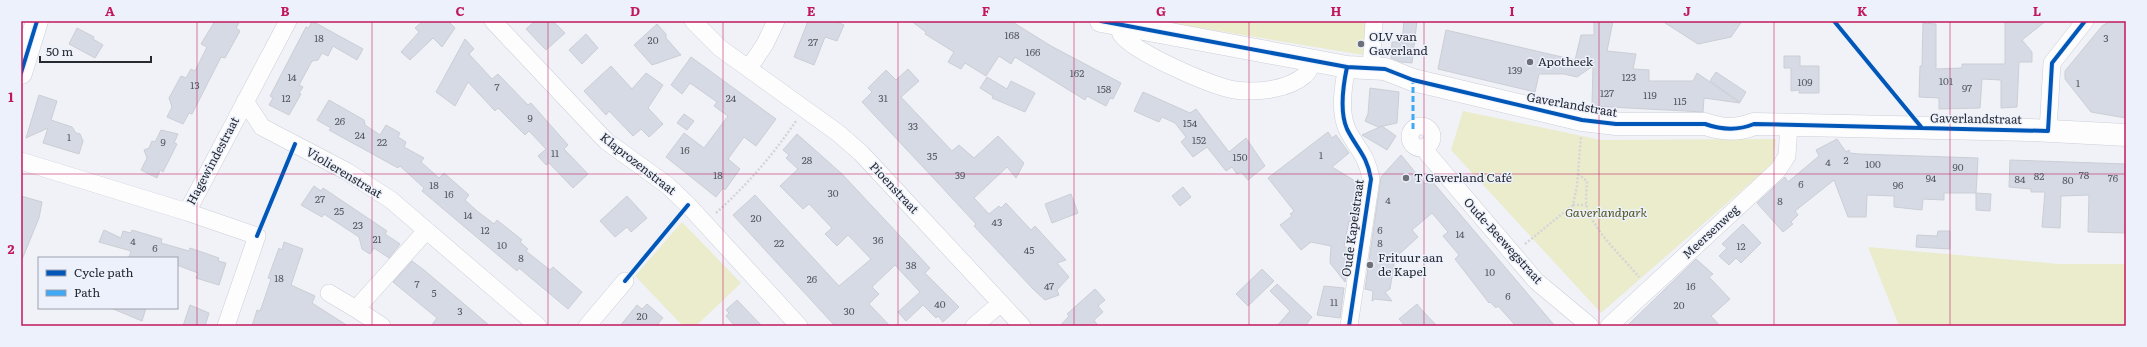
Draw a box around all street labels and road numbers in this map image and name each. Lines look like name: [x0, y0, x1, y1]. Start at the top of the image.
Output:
street label: Gaverlandstraat: [1525, 87, 1619, 121]
street label: Gaverlandstraat: [1930, 108, 2022, 128]
street label: Hagewindestraat: [181, 113, 243, 208]
street label: Klaprozenstraat: [597, 128, 681, 199]
street label: Violierenstraat: [303, 142, 386, 202]
street label: Pioenstraat: [866, 157, 924, 217]
street label: Oude Kapelstraat: [1336, 178, 1368, 278]
street label: Oude-Beewegstraat: [1460, 193, 1548, 288]
street label: Meersenweg: [1678, 200, 1743, 262]

